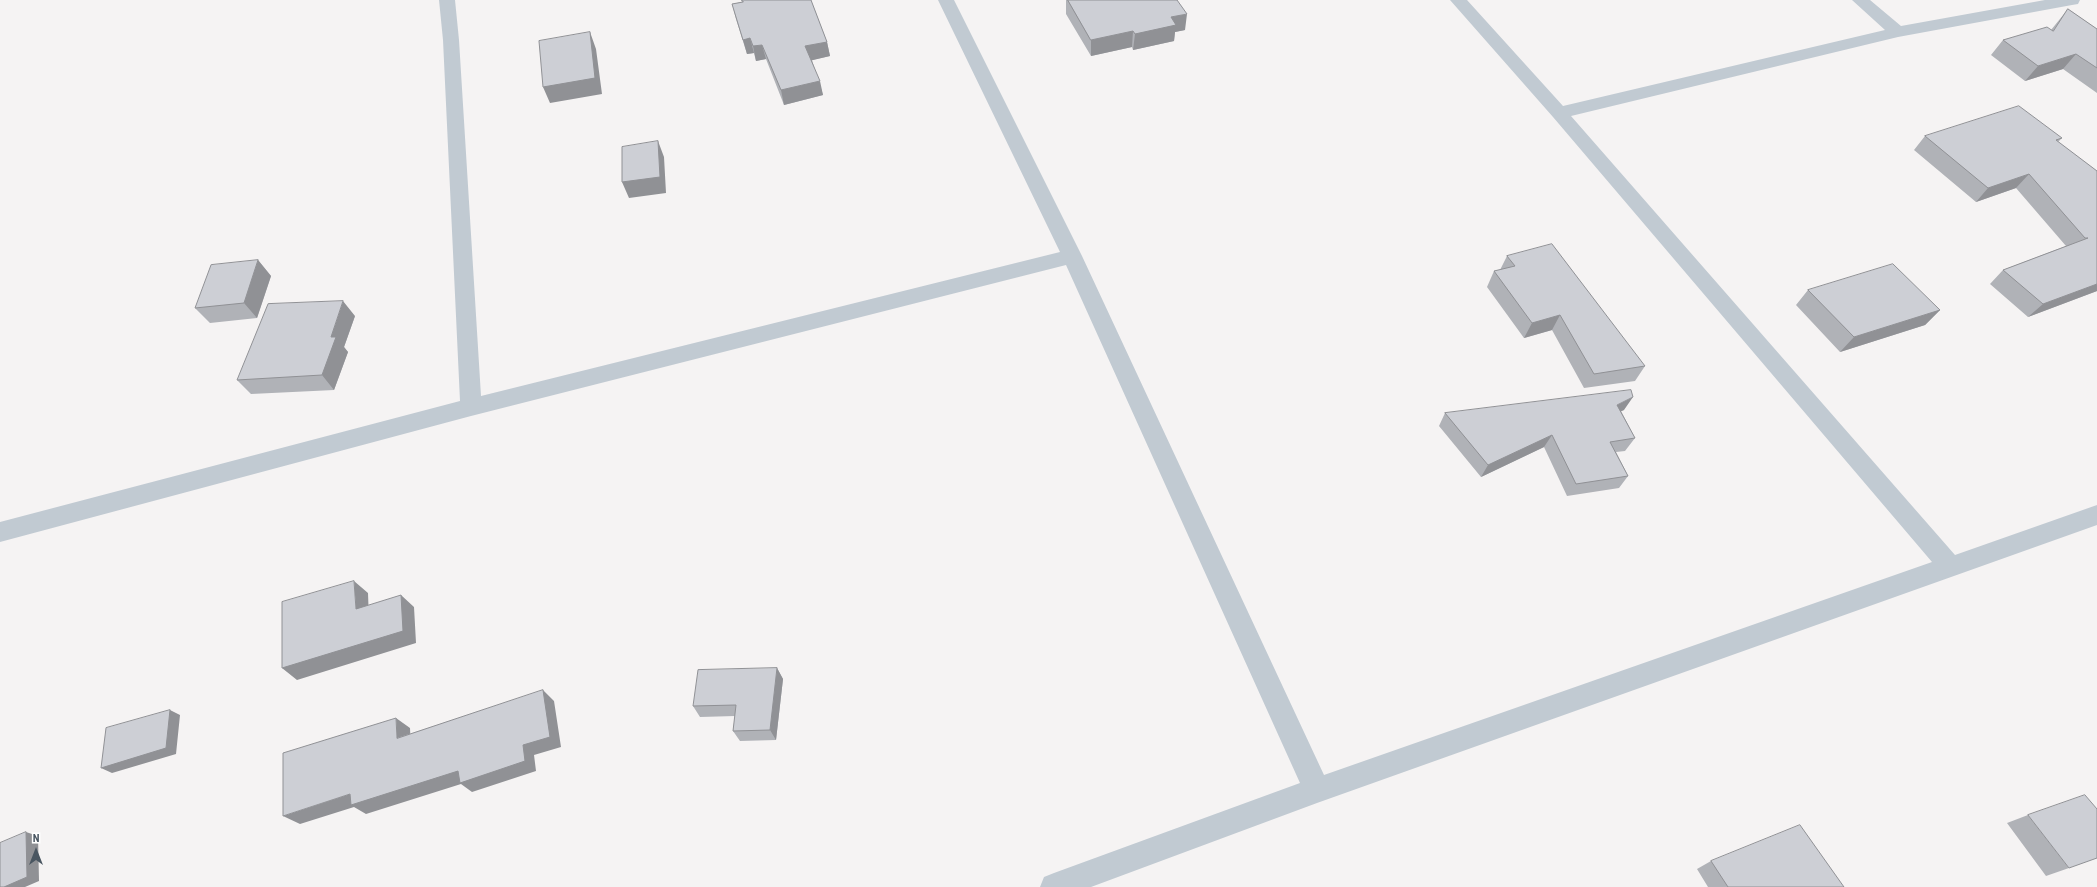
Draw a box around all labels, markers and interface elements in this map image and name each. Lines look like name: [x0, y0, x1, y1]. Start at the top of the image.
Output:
north arrow: [16, 831, 56, 871]
text: N: [33, 832, 39, 845]

